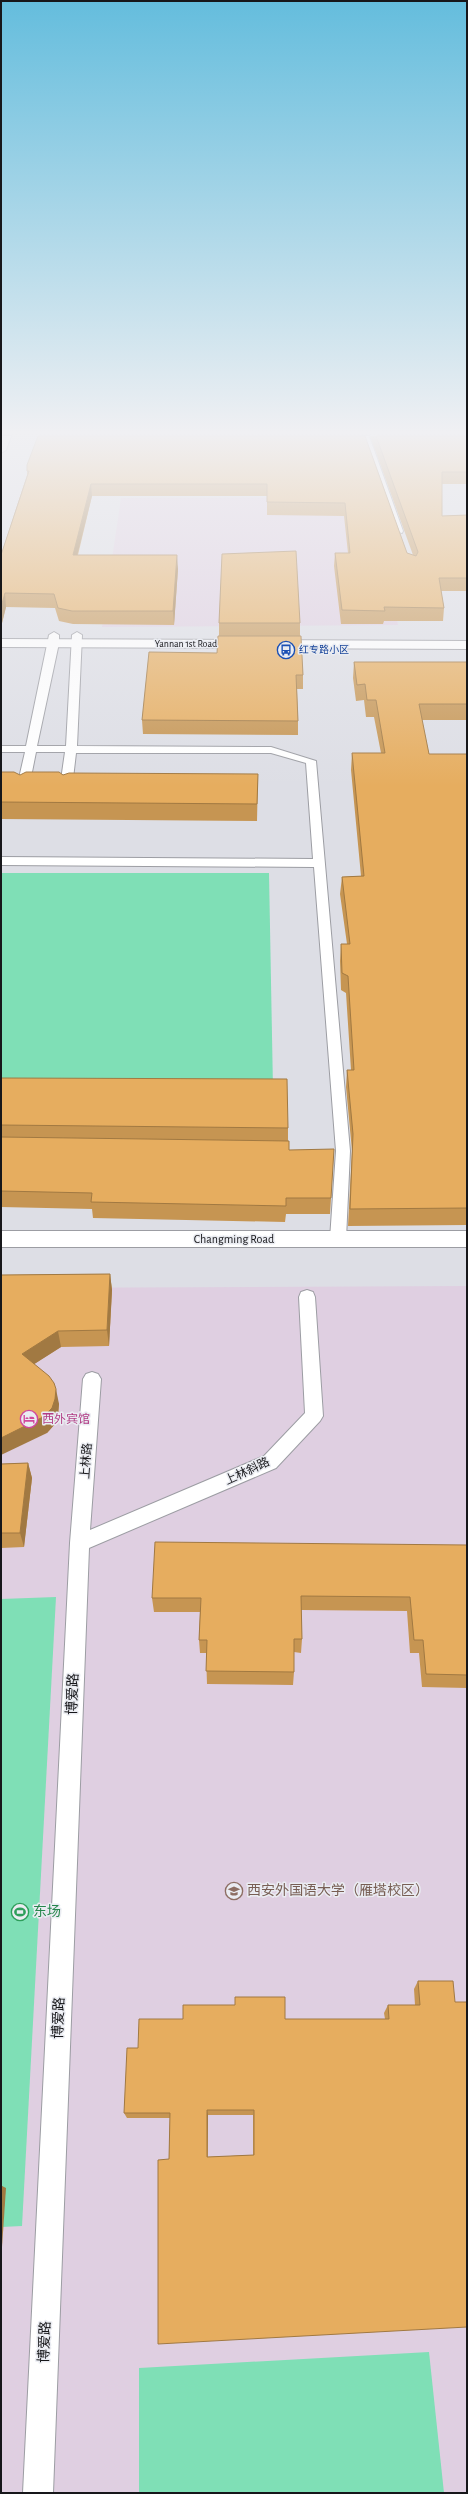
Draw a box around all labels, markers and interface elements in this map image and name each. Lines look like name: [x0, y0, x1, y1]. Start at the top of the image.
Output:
street label: Yannan 1st Road: [155, 639, 217, 649]
bus stop icon: 红专路小区: [276, 640, 296, 660]
place label: 红专路小区: [299, 644, 349, 655]
street label: Changming Road: [194, 1233, 274, 1245]
hotel icon: 西外宾馆: [19, 1409, 39, 1429]
place label: 西外宾馆: [42, 1412, 90, 1425]
street label: 上林路: [78, 1443, 93, 1479]
street label: 上林斜路: [222, 1455, 271, 1487]
street label: 博爱路: [63, 1673, 81, 1715]
school or university icon: 西安外国语大学（雁塔校区）: [224, 1881, 244, 1901]
place label: 西安外国语大学（雁塔校区）: [247, 1882, 429, 1898]
sports icon: 东场: [10, 1902, 30, 1922]
place label: 东场: [33, 1904, 61, 1919]
street label: 博爱路: [49, 1997, 67, 2039]
street label: 博爱路: [35, 2321, 53, 2363]

